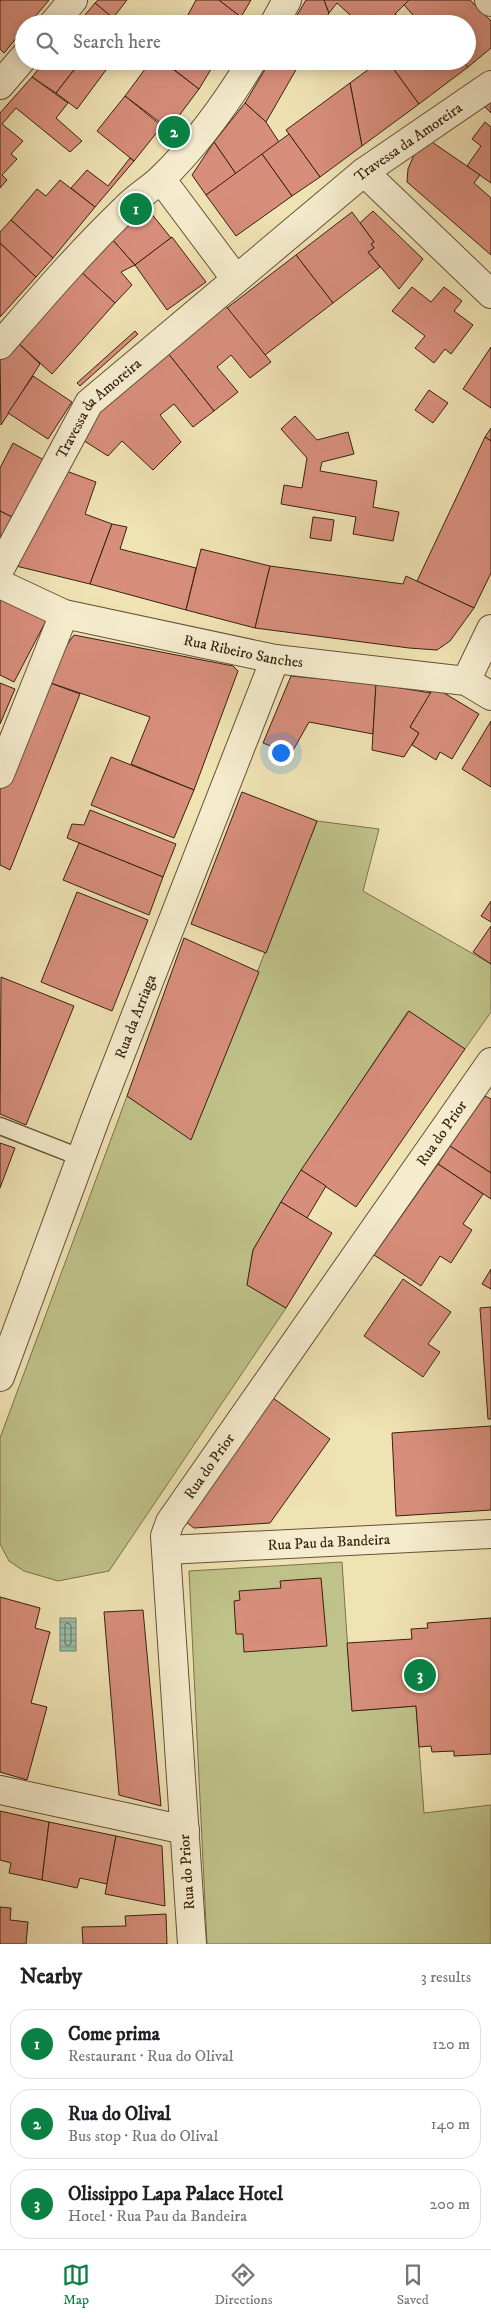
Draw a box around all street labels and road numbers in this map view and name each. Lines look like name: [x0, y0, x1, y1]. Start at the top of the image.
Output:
street label: Travessa da Amoreira: [350, 98, 466, 186]
street label: Travessa da Amoreira: [51, 353, 145, 462]
street label: Rua Ribeiro Sanches: [182, 630, 304, 672]
street label: Rua da Arriaga: [110, 971, 160, 1061]
street label: Rua do Prior: [412, 1096, 471, 1170]
street label: Rua do Prior: [180, 1429, 239, 1503]
street label: Rua Pau da Bandeira: [267, 1529, 391, 1555]
street label: Rua do Prior: [175, 1833, 199, 1910]

